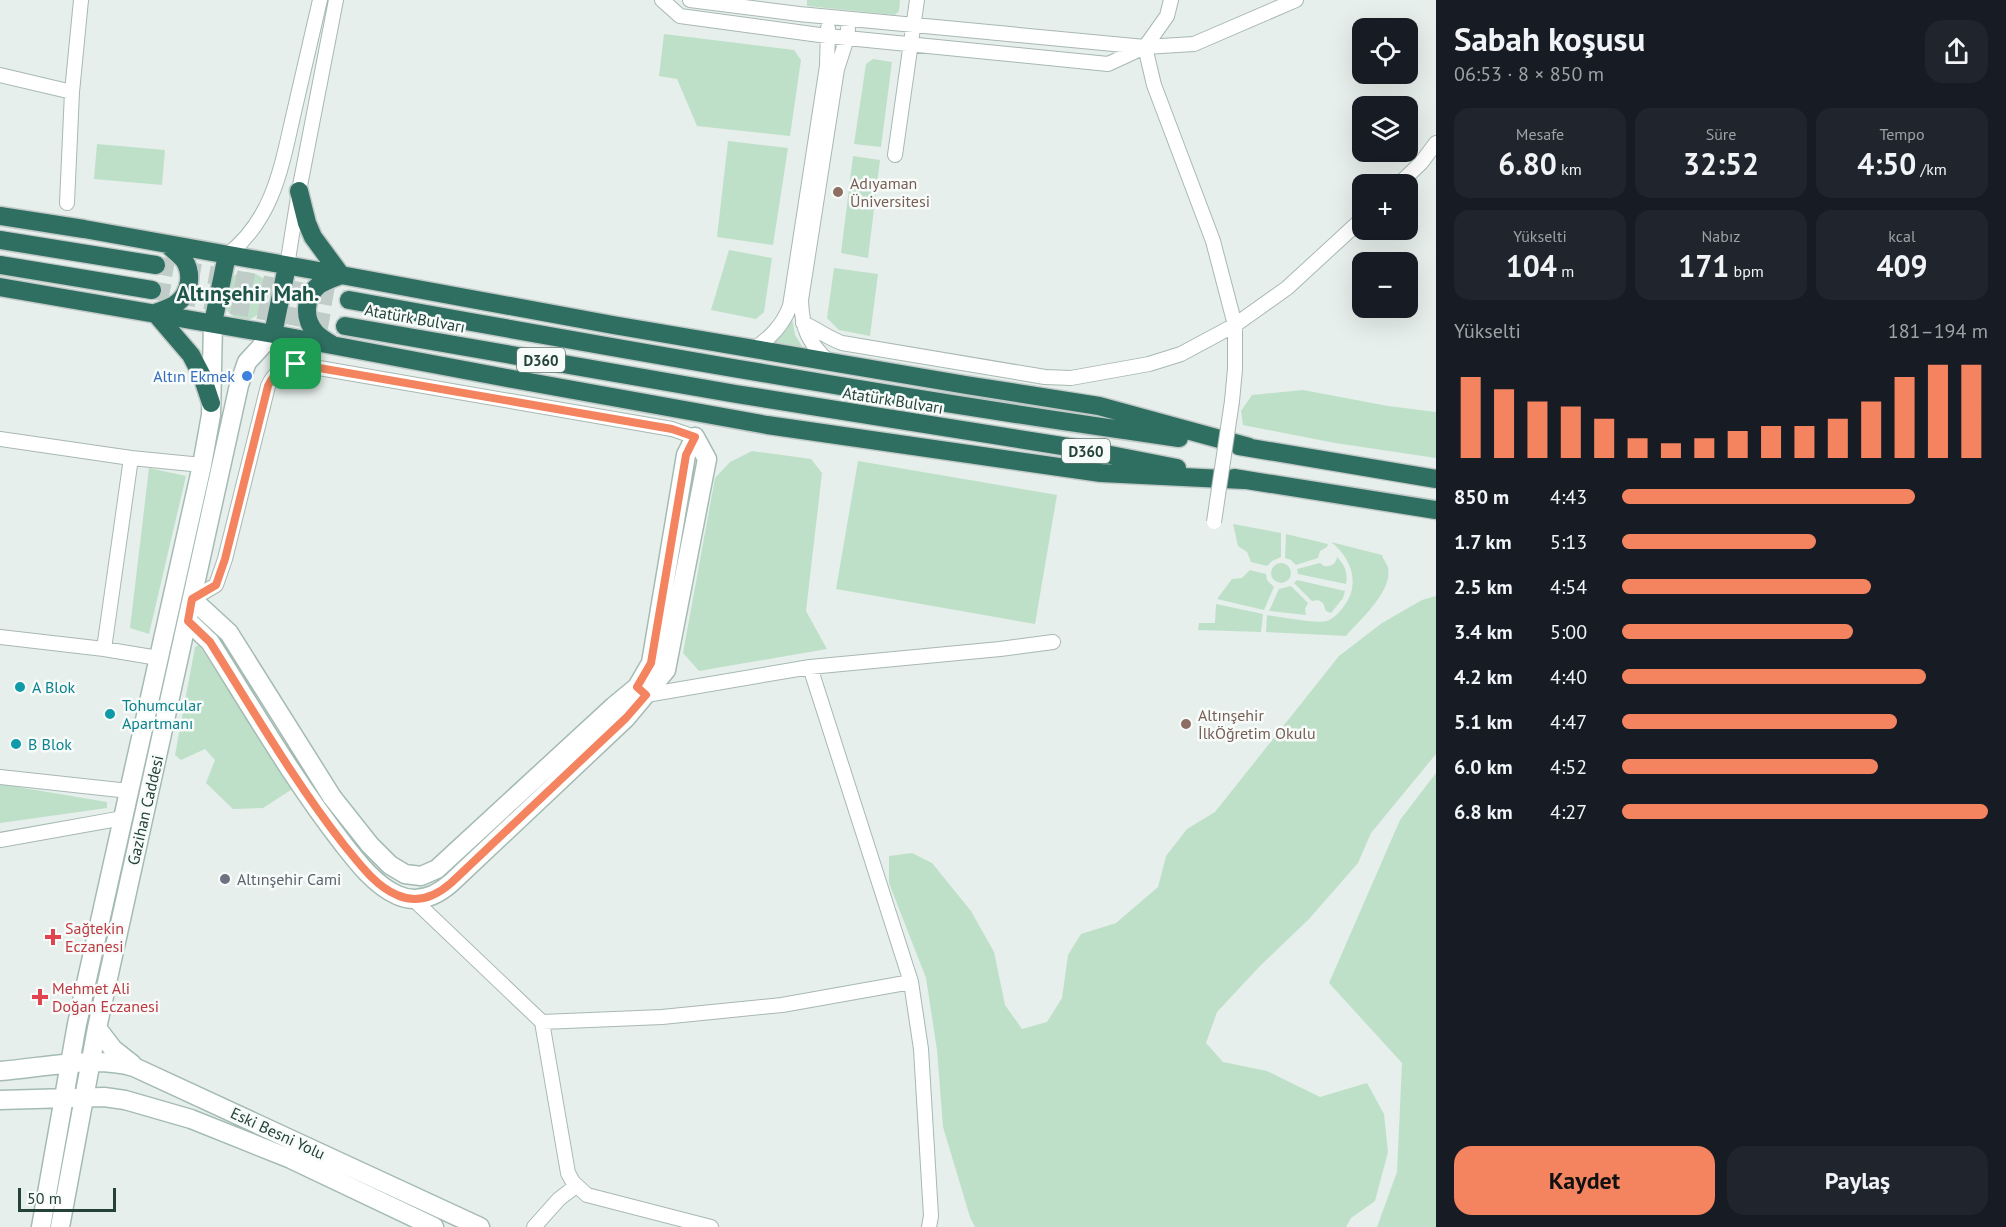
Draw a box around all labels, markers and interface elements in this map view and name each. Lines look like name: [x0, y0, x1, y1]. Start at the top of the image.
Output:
text: Sabah koşusu: [1454, 17, 1645, 60]
map controls: [1352, 18, 1418, 318]
button: locate: [1352, 18, 1418, 84]
button: share: [1925, 20, 1988, 83]
text: 06:53 · 8 × 850 m: [1454, 61, 1604, 87]
button: layers: [1352, 96, 1418, 162]
text: Mesafe: [1516, 124, 1564, 144]
text: Süre: [1706, 124, 1736, 144]
text: Tempo: [1879, 124, 1925, 144]
text: 6.80: [1498, 144, 1557, 183]
text: 32:52: [1683, 144, 1759, 183]
text: 4:50: [1857, 144, 1916, 183]
text: km: [1557, 159, 1582, 179]
text: /km: [1916, 159, 1947, 179]
place label: Adıyaman Üniversitesi: [850, 173, 930, 211]
button: +: [1352, 174, 1418, 240]
marker: Adıyaman Üniversitesi: [831, 185, 845, 199]
text: Yükselti: [1513, 226, 1567, 246]
text: Nabız: [1702, 226, 1740, 246]
text: kcal: [1888, 226, 1916, 246]
text: 104: [1506, 246, 1557, 285]
text: 171: [1678, 246, 1729, 285]
text: 409: [1876, 246, 1928, 285]
button: −: [1352, 252, 1418, 318]
text: m: [1557, 261, 1574, 281]
text: bpm: [1729, 261, 1764, 281]
district label: Altınşehir Mah.: [177, 279, 319, 307]
street label: Atatürk Bulvarı: [363, 299, 467, 337]
text: Yükselti: [1454, 318, 1521, 344]
text: 181–194 m: [1888, 318, 1988, 344]
pin: [270, 338, 321, 389]
icon: arrive: [279, 347, 312, 380]
road number: D360: [517, 348, 565, 372]
place label: Altın Ekmek: [153, 366, 235, 386]
marker: Altın Ekmek: [240, 369, 254, 383]
street label: Atatürk Bulvarı: [841, 382, 945, 418]
road number: D360: [1062, 439, 1110, 463]
text: 850 m: [1454, 484, 1509, 510]
text: 4:43: [1550, 484, 1587, 510]
text: 1.7 km: [1454, 529, 1512, 555]
text: 5:13: [1550, 529, 1587, 555]
text: 2.5 km: [1454, 574, 1513, 600]
text: 4:54: [1550, 574, 1587, 600]
text: 3.4 km: [1454, 619, 1513, 645]
text: 5:00: [1550, 619, 1587, 645]
text: 4.2 km: [1454, 664, 1513, 690]
text: 4:40: [1550, 664, 1587, 690]
place label: A Blok: [32, 677, 76, 697]
marker: A Blok: [13, 680, 27, 694]
place label: Tohumcular Apartmanı: [122, 695, 202, 733]
place label: Altınşehir İlkÖğretim Okulu: [1198, 705, 1316, 743]
marker: Tohumcular Apartmanı: [103, 707, 117, 721]
text: 5.1 km: [1454, 709, 1513, 735]
text: 4:47: [1550, 709, 1587, 735]
marker: Altınşehir İlkÖğretim Okulu: [1179, 717, 1193, 731]
place label: B Blok: [28, 734, 72, 754]
marker: B Blok: [9, 737, 23, 751]
street label: Gazihan Caddesi: [123, 753, 167, 867]
text: 6.0 km: [1454, 754, 1513, 780]
text: 4:52: [1550, 754, 1587, 780]
text: 6.8 km: [1454, 799, 1513, 825]
text: 4:27: [1550, 799, 1587, 825]
place label: Altınşehir Cami: [237, 869, 341, 889]
marker: Altınşehir Cami: [218, 872, 232, 886]
place label: Sağtekin Eczanesi: [65, 918, 124, 956]
marker: Sağtekin Eczanesi: [46, 930, 60, 944]
place label: Mehmet Ali Doğan Eczanesi: [52, 978, 159, 1016]
marker: Mehmet Ali Doğan Eczanesi: [33, 990, 47, 1004]
street label: Eski Besni Yolu: [228, 1102, 328, 1164]
button: Kaydet: [1454, 1146, 1715, 1215]
button: Paylaş: [1727, 1146, 1988, 1215]
scale bar: [18, 1185, 116, 1212]
text: 50 m: [27, 1188, 62, 1208]

